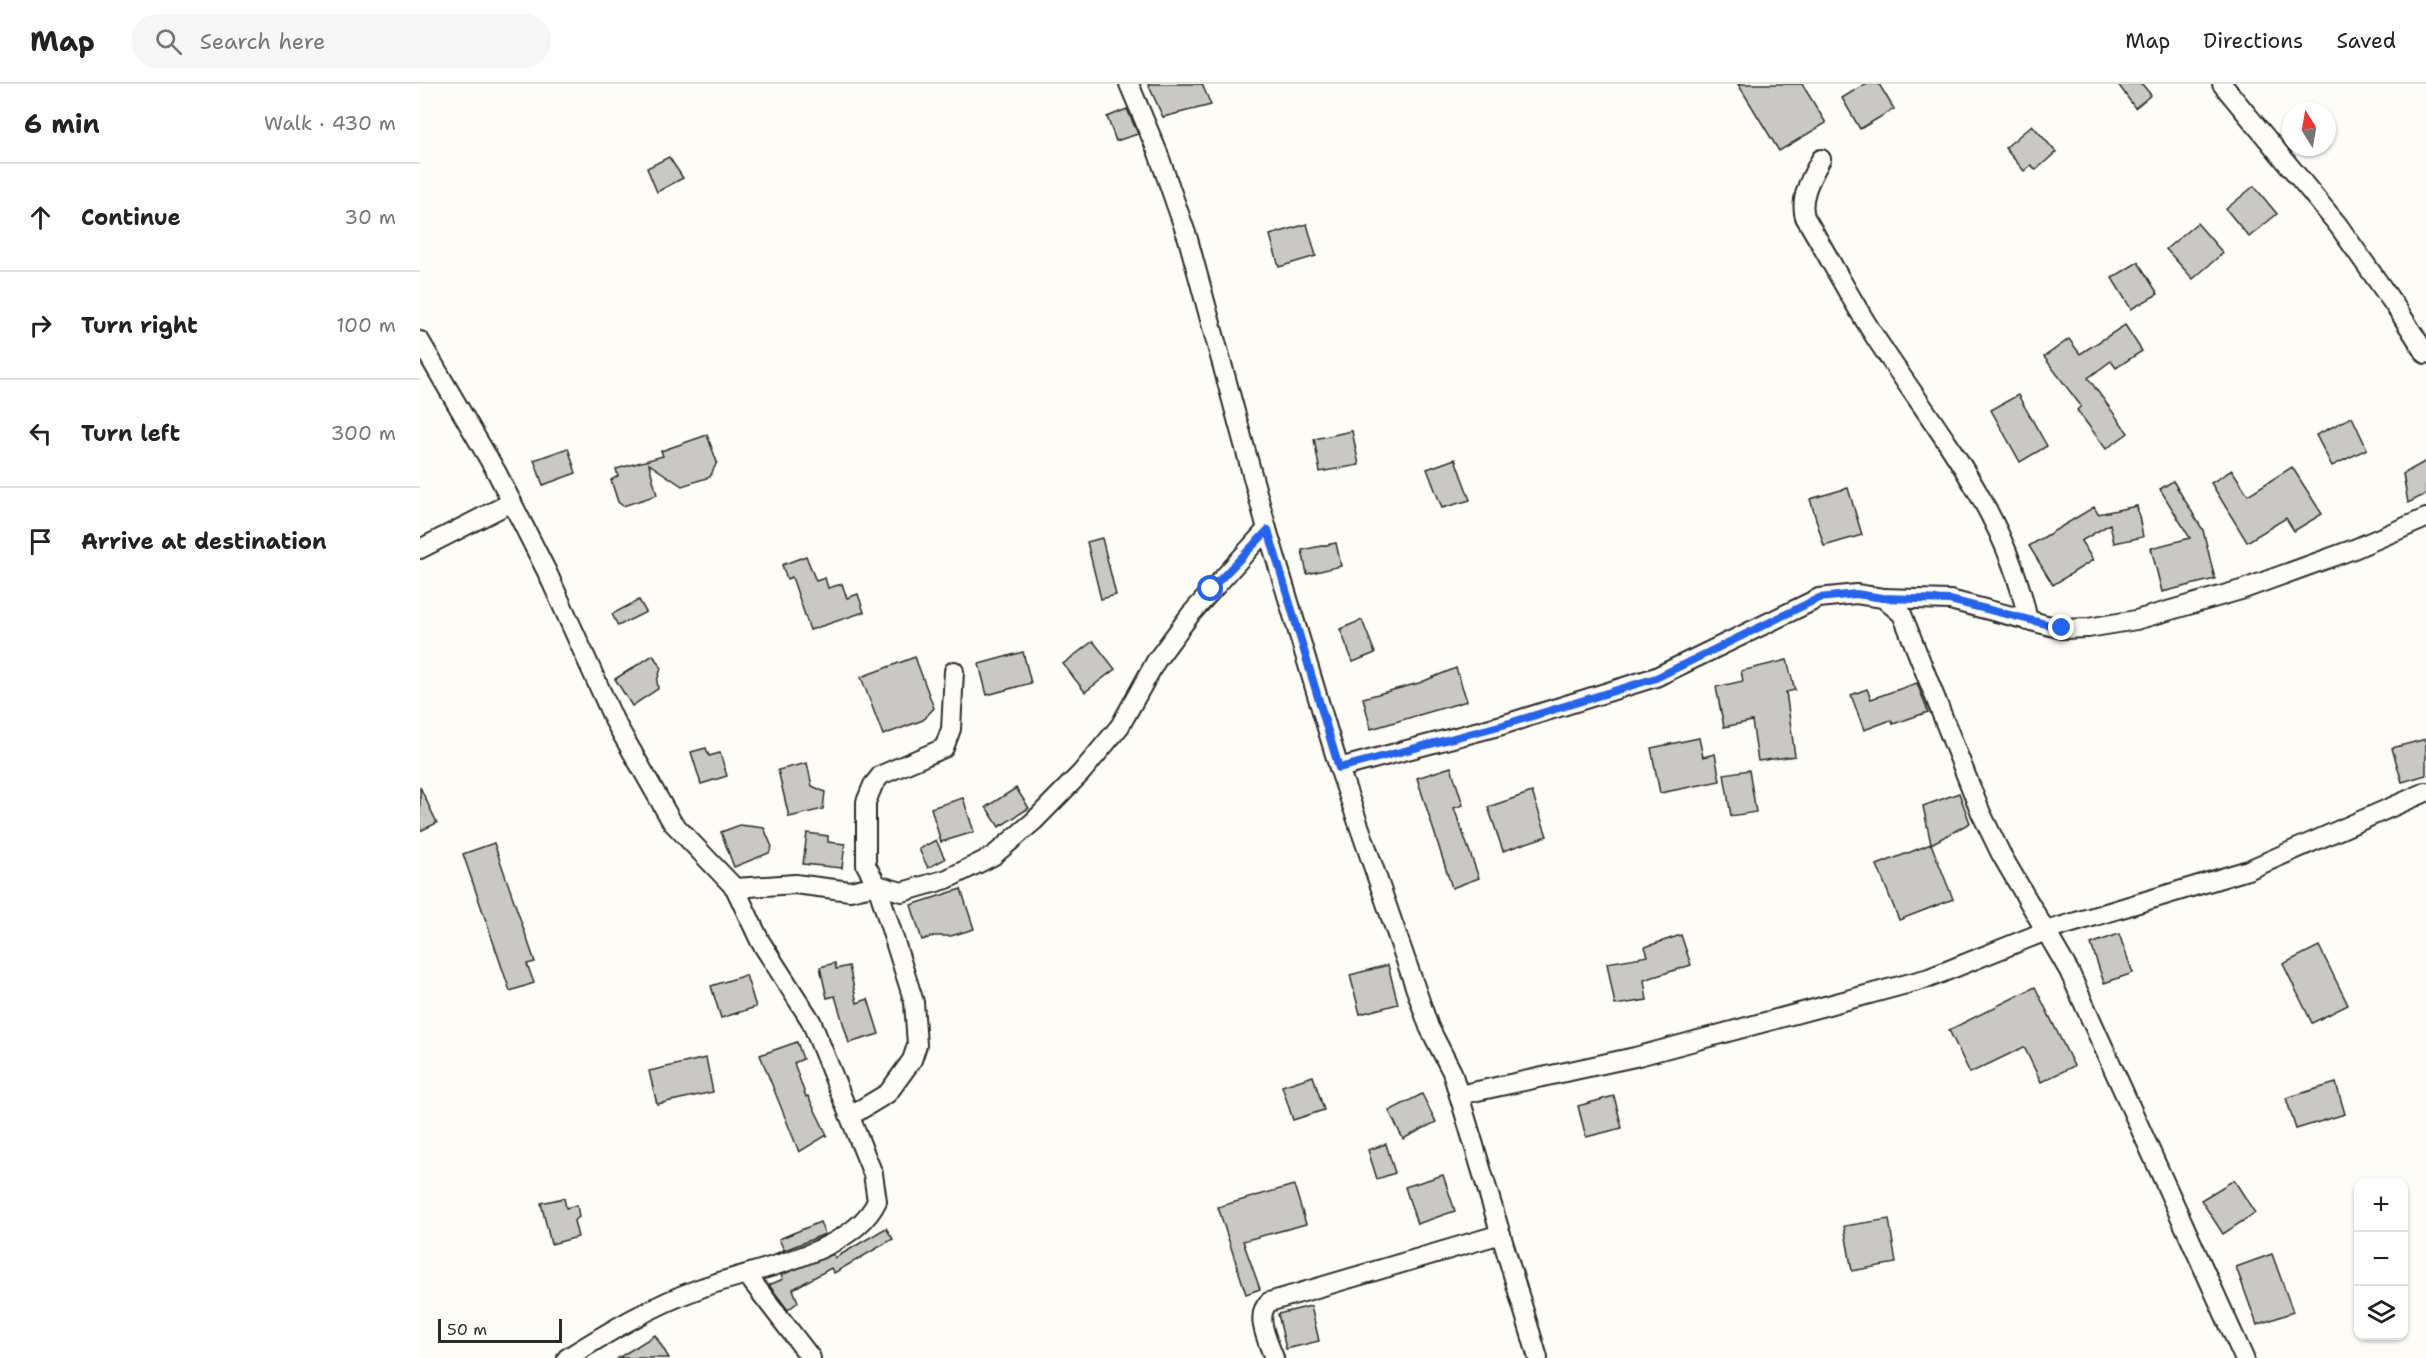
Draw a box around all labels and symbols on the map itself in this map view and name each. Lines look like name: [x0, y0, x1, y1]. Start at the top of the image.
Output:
north arrow: [2282, 102, 2336, 156]
route start: [1197, 575, 1223, 601]
route end: [2048, 614, 2074, 640]
scale bar: [438, 1316, 562, 1344]

